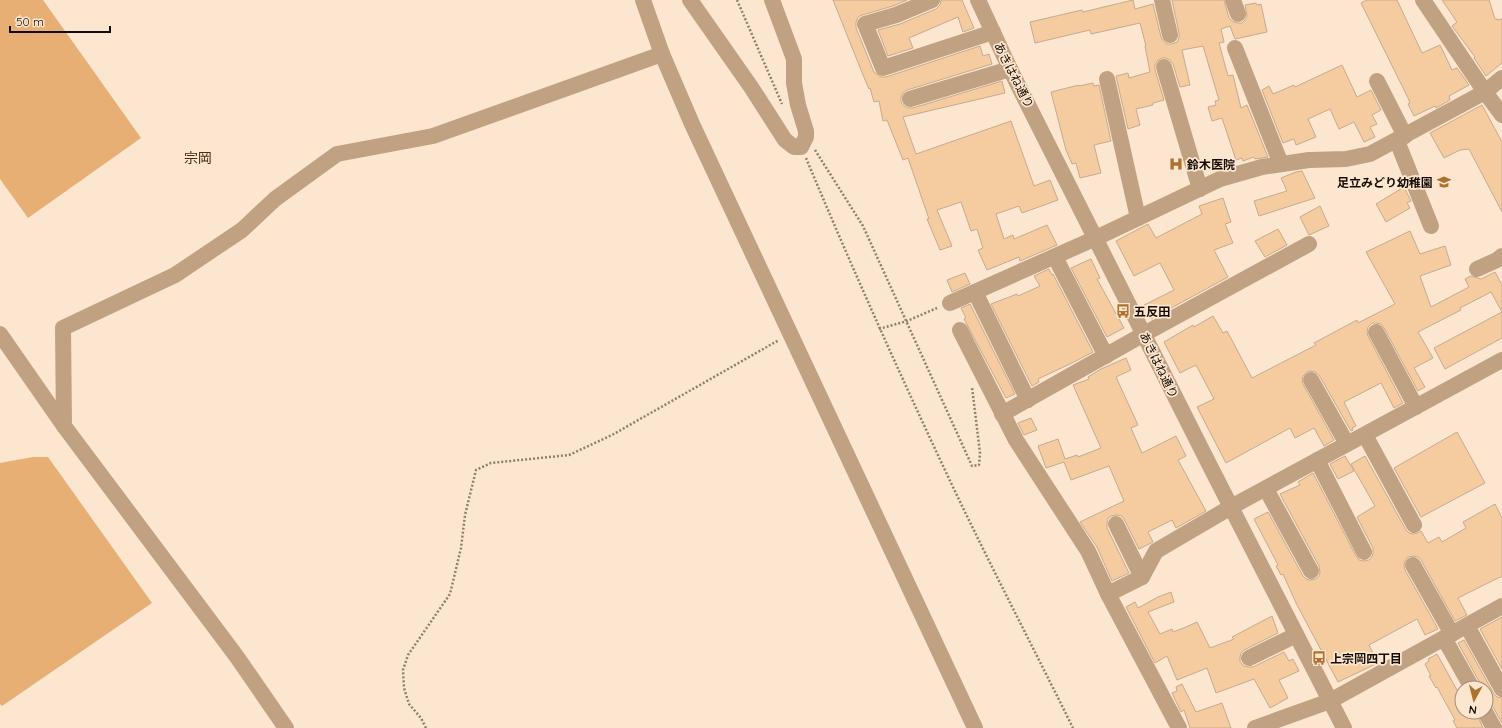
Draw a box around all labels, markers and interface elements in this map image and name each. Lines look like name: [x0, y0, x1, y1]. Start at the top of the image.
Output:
scale bar: [10, 8, 110, 34]
text: 50 m: [16, 14, 44, 29]
street label: あきはね通り: [991, 40, 1037, 110]
district label: 宗岡: [184, 149, 212, 167]
hospital icon: 鈴木医院: [1168, 156, 1184, 172]
place label: 鈴木医院: [1186, 157, 1235, 172]
school or university icon: 足立みどり幼稚園: [1436, 174, 1452, 190]
place label: 足立みどり幼稚園: [1337, 175, 1433, 190]
bus stop icon: 五反田: [1115, 303, 1131, 319]
place label: 五反田: [1134, 304, 1170, 319]
street label: あきはね通り: [1136, 329, 1182, 401]
bus stop icon: 上宗岡四丁目: [1311, 650, 1327, 666]
place label: 上宗岡四丁目: [1330, 651, 1402, 666]
north arrow: [1454, 680, 1494, 720]
text: N: [1468, 702, 1478, 717]

